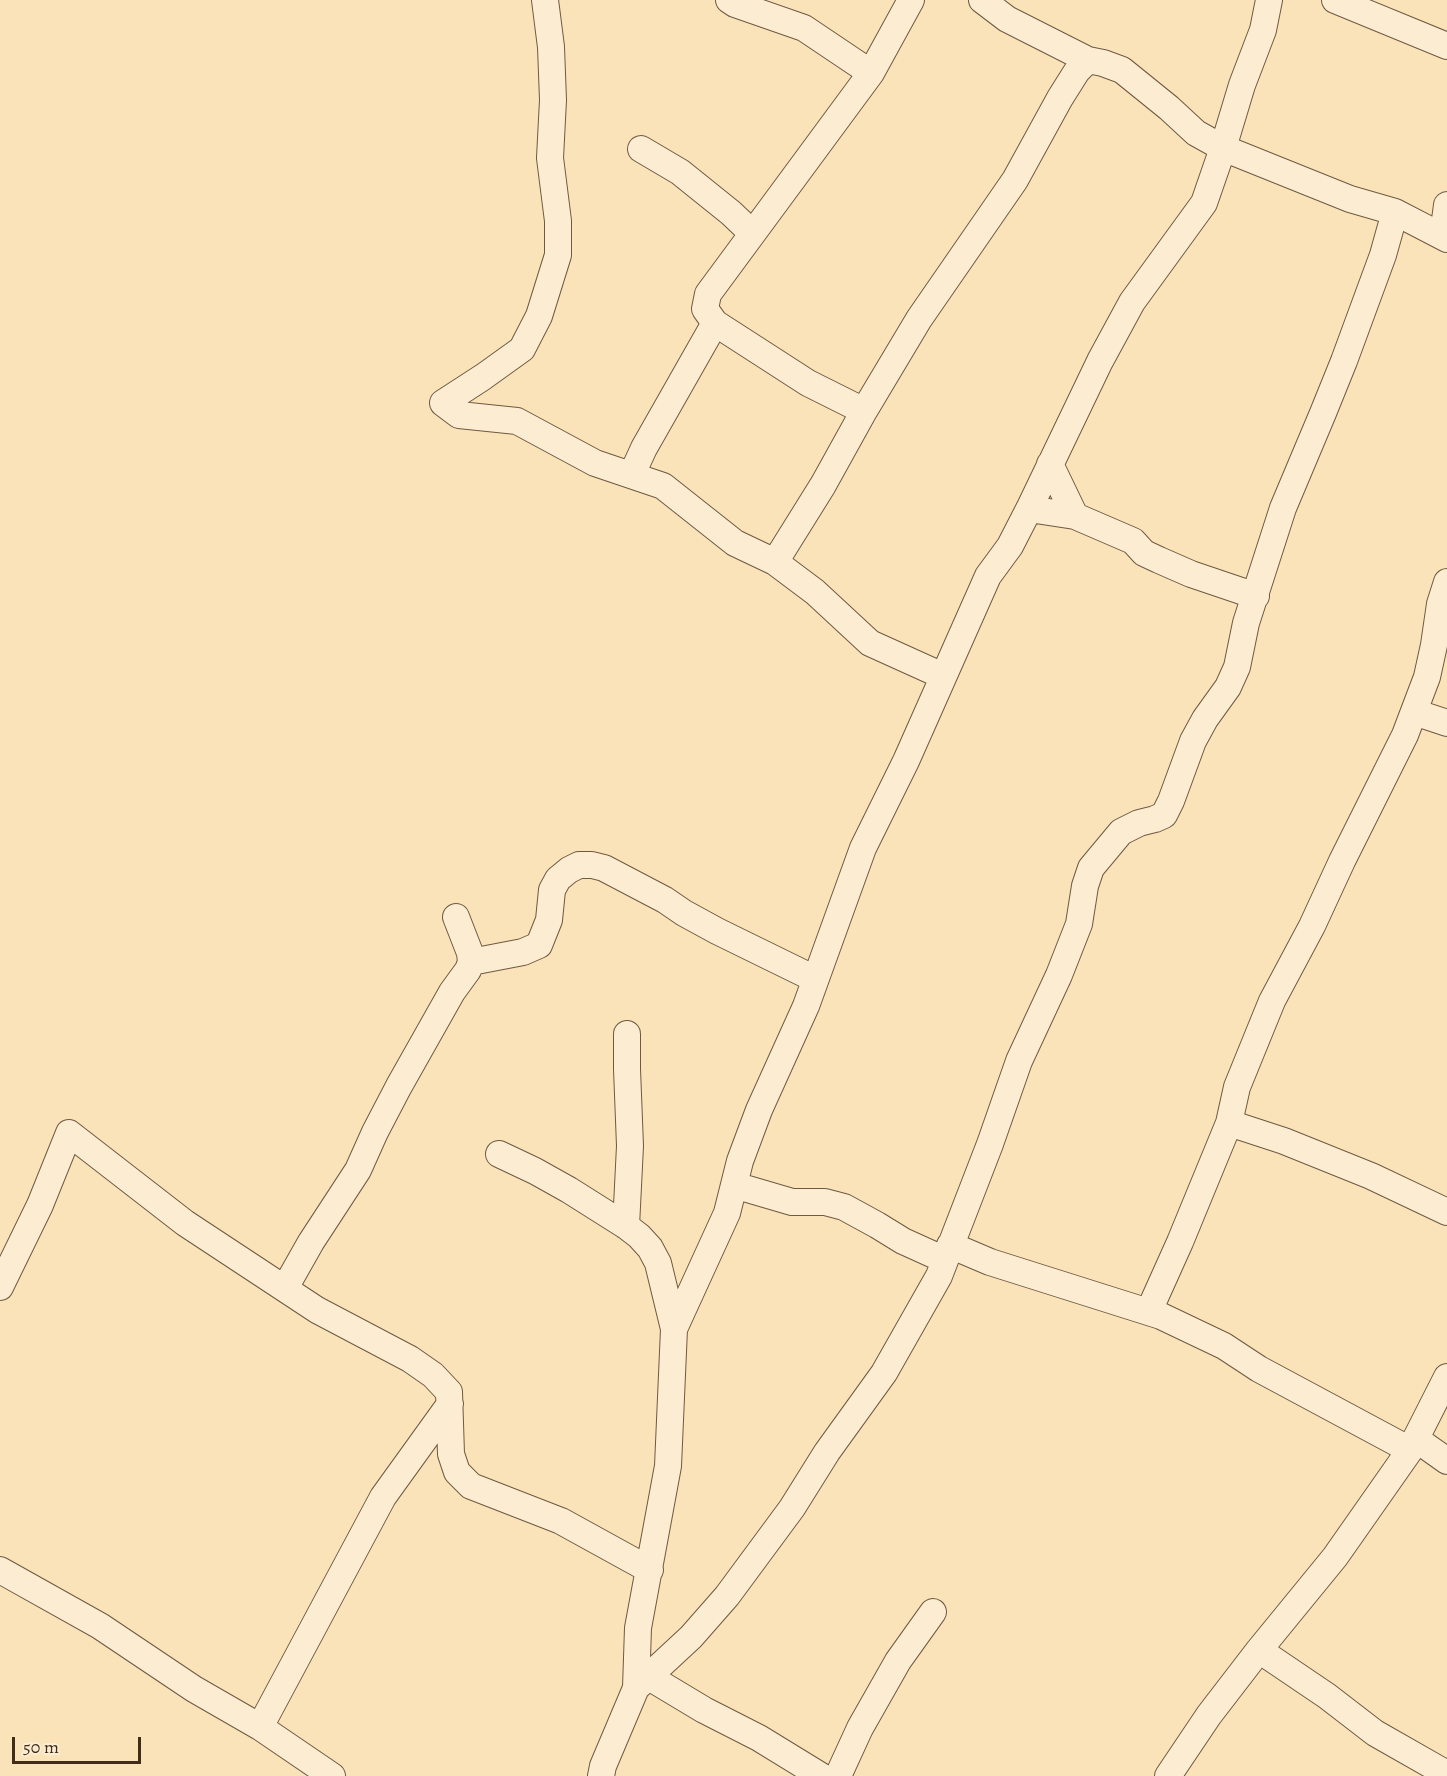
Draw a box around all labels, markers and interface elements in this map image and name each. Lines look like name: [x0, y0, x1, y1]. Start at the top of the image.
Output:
scale bar: [15, 1725, 144, 1763]
text: 50 m: [23, 1735, 59, 1759]

